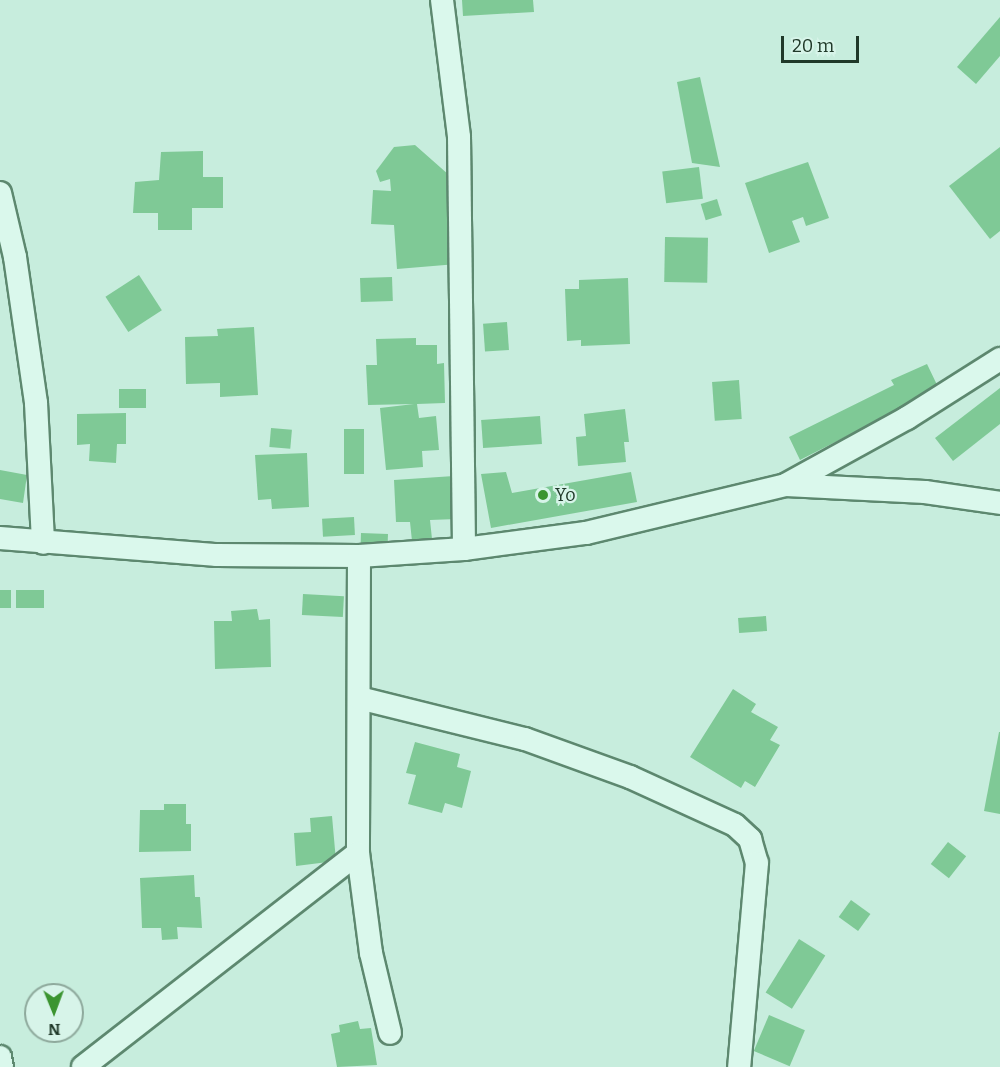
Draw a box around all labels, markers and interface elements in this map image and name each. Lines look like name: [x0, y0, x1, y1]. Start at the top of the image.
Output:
scale bar: [784, 24, 862, 62]
text: 20 m: [792, 35, 834, 57]
place label: Yo: [555, 484, 576, 506]
marker: Yo: [536, 488, 550, 502]
north arrow: [24, 983, 84, 1043]
text: N: [48, 1020, 61, 1039]

